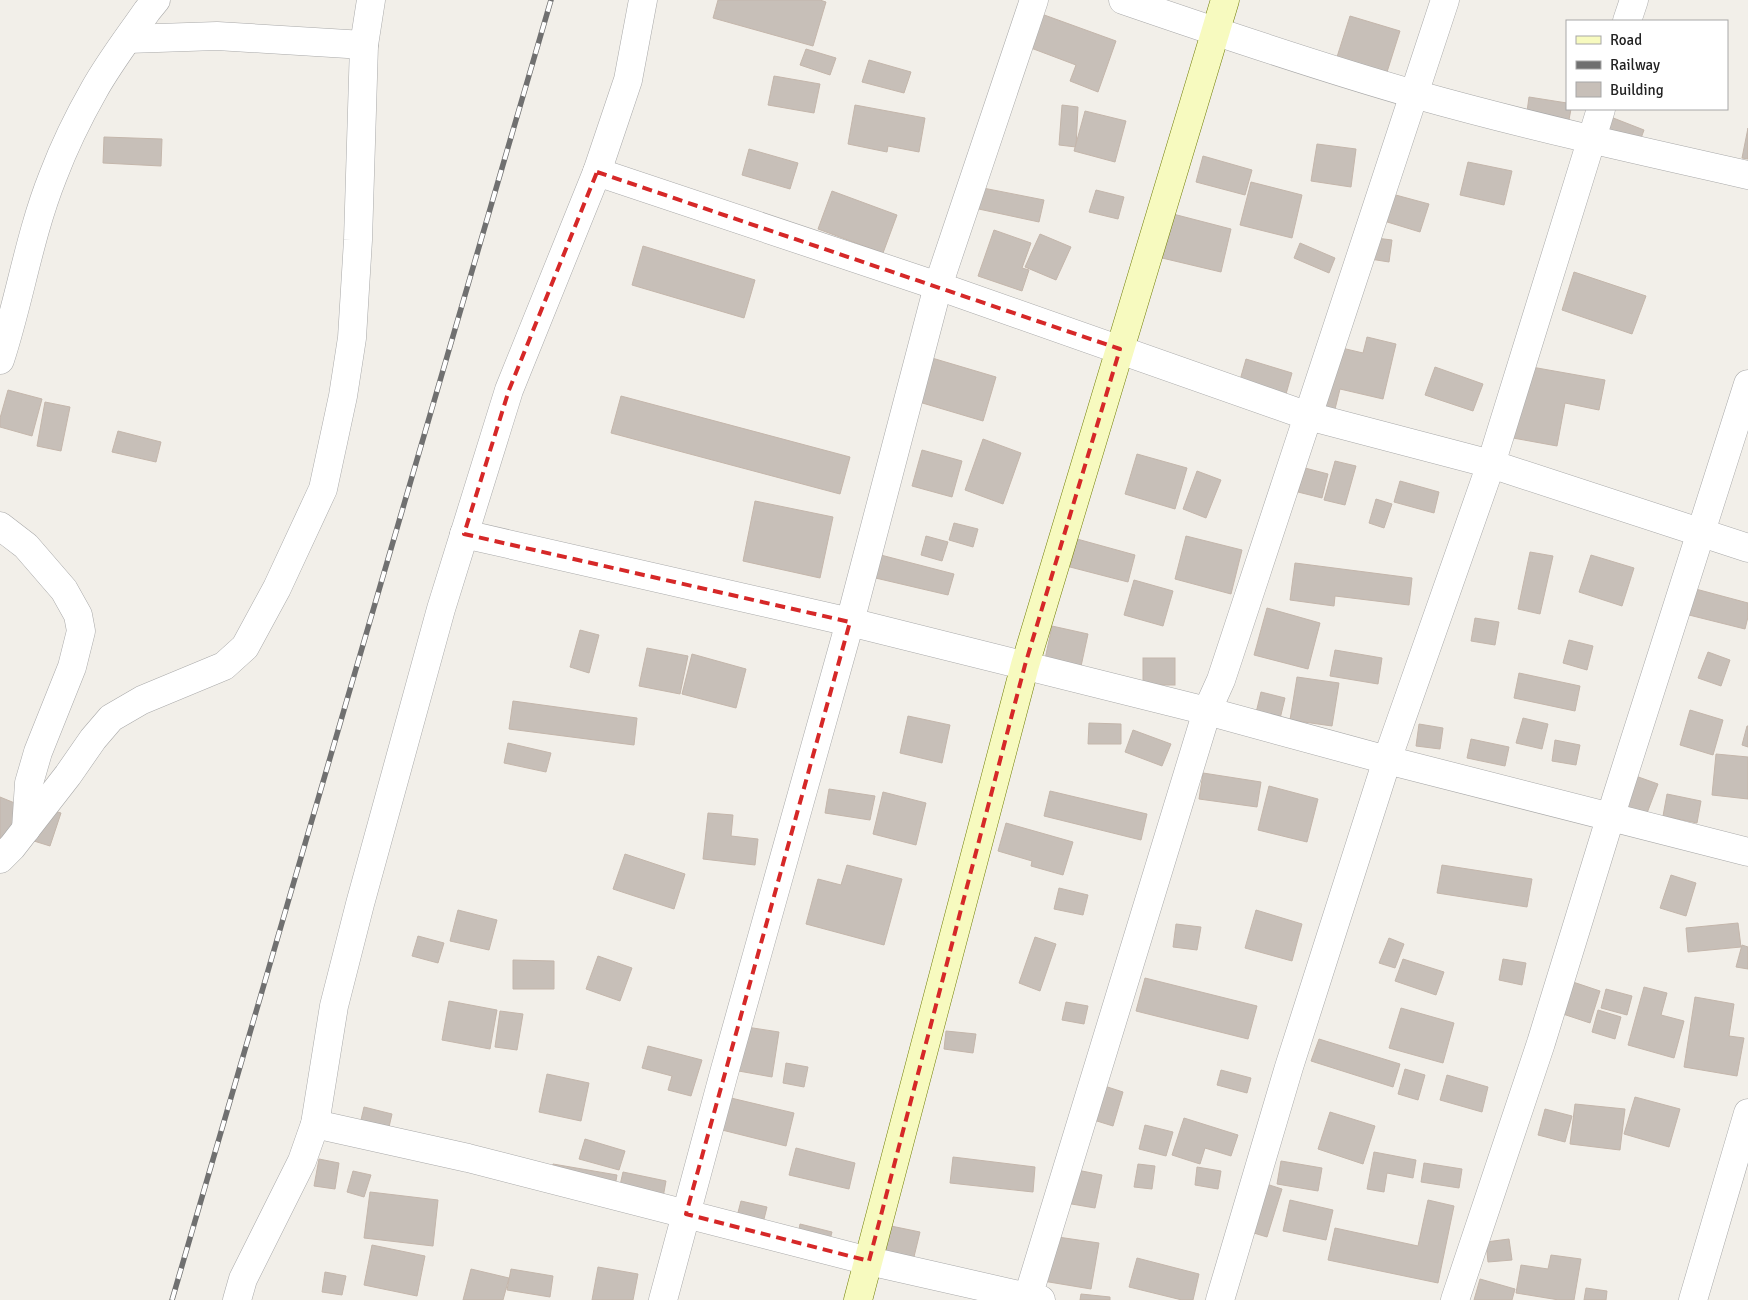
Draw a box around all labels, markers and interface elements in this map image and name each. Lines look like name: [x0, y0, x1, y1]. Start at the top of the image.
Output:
legend: [1566, 20, 1728, 110]
text: Road: [1610, 31, 1642, 49]
text: Railway: [1610, 56, 1660, 74]
text: Building: [1610, 81, 1664, 99]

